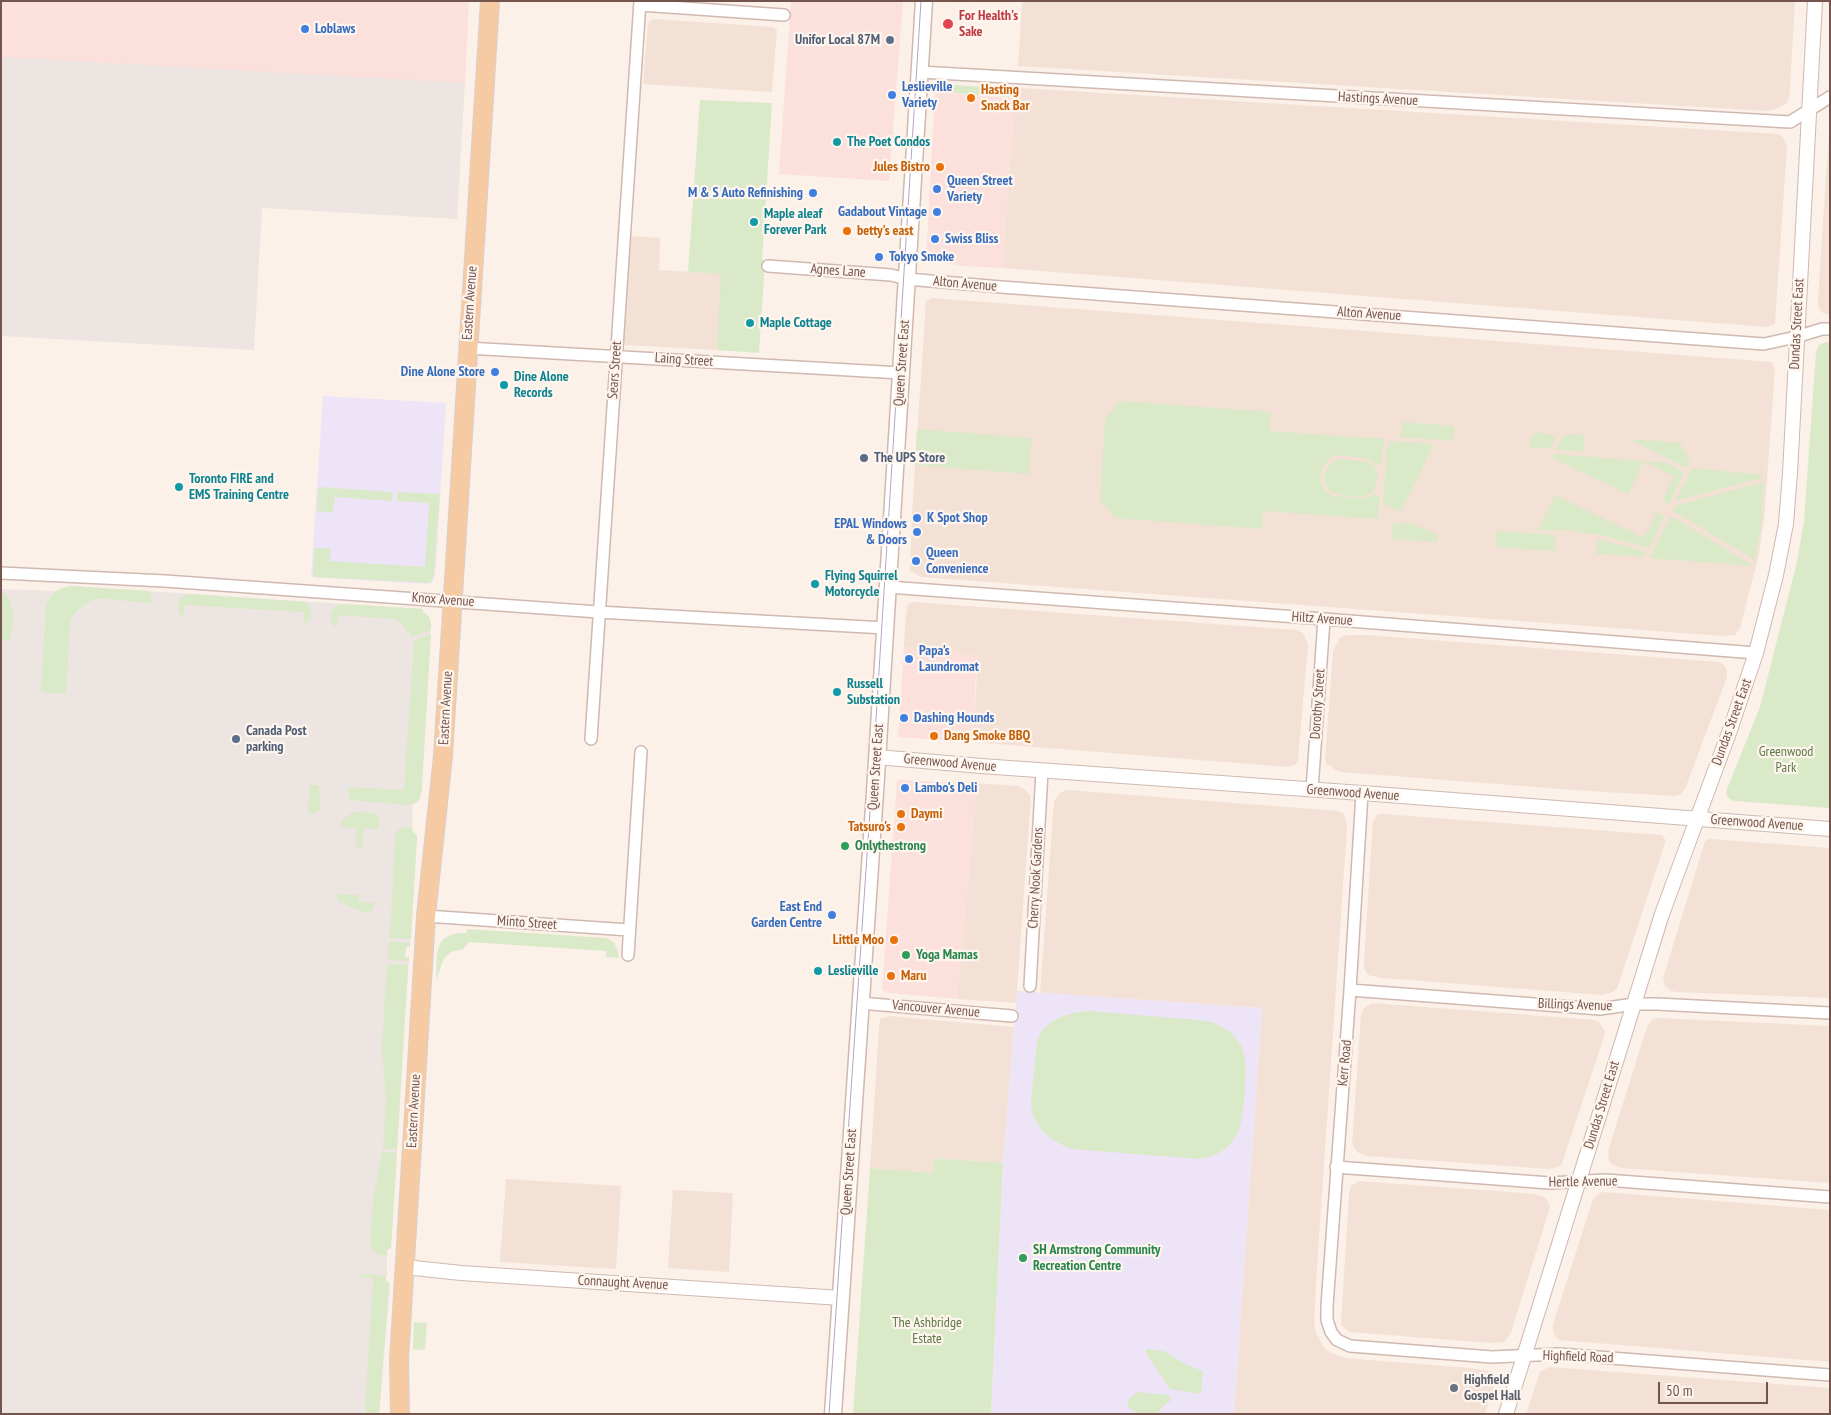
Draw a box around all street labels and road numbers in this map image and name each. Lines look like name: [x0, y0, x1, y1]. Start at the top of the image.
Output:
street label: Hastings Avenue: [1338, 89, 1418, 109]
street label: Agnes Lane: [810, 261, 866, 281]
street label: Eastern Avenue: [459, 265, 481, 341]
street label: Alton Avenue: [932, 273, 998, 295]
street label: Dundas Street East: [1786, 278, 1808, 370]
street label: Alton Avenue: [1336, 303, 1402, 325]
street label: Queen Street East: [891, 319, 913, 407]
street label: Sears Street: [605, 341, 625, 399]
street label: Laing Street: [654, 350, 714, 370]
street label: Knox Avenue: [411, 589, 475, 611]
street label: Hiltz Avenue: [1291, 608, 1353, 630]
street label: Dorothy Street: [1307, 668, 1329, 740]
street label: Eastern Avenue: [436, 671, 456, 745]
street label: Dundas Street East: [1709, 676, 1755, 768]
street label: Queen Street East: [865, 723, 887, 811]
street label: Greenwood Avenue: [903, 751, 997, 775]
street label: Greenwood Avenue: [1306, 781, 1400, 805]
street label: Greenwood Avenue: [1710, 811, 1804, 835]
street label: Cherry Nook Gardens: [1025, 827, 1047, 929]
street label: Minto Street: [497, 913, 557, 933]
street label: Billings Avenue: [1537, 995, 1613, 1015]
street label: Vancouver Avenue: [891, 997, 981, 1021]
street label: Kerr Road: [1335, 1039, 1355, 1087]
street label: Dundas Street East: [1581, 1059, 1623, 1151]
street label: Eastern Avenue: [404, 1074, 424, 1148]
street label: Queen Street East: [838, 1128, 860, 1216]
street label: Hertle Avenue: [1548, 1173, 1618, 1191]
street label: Connaught Avenue: [577, 1272, 669, 1294]
street label: Highfield Road: [1542, 1347, 1614, 1367]

